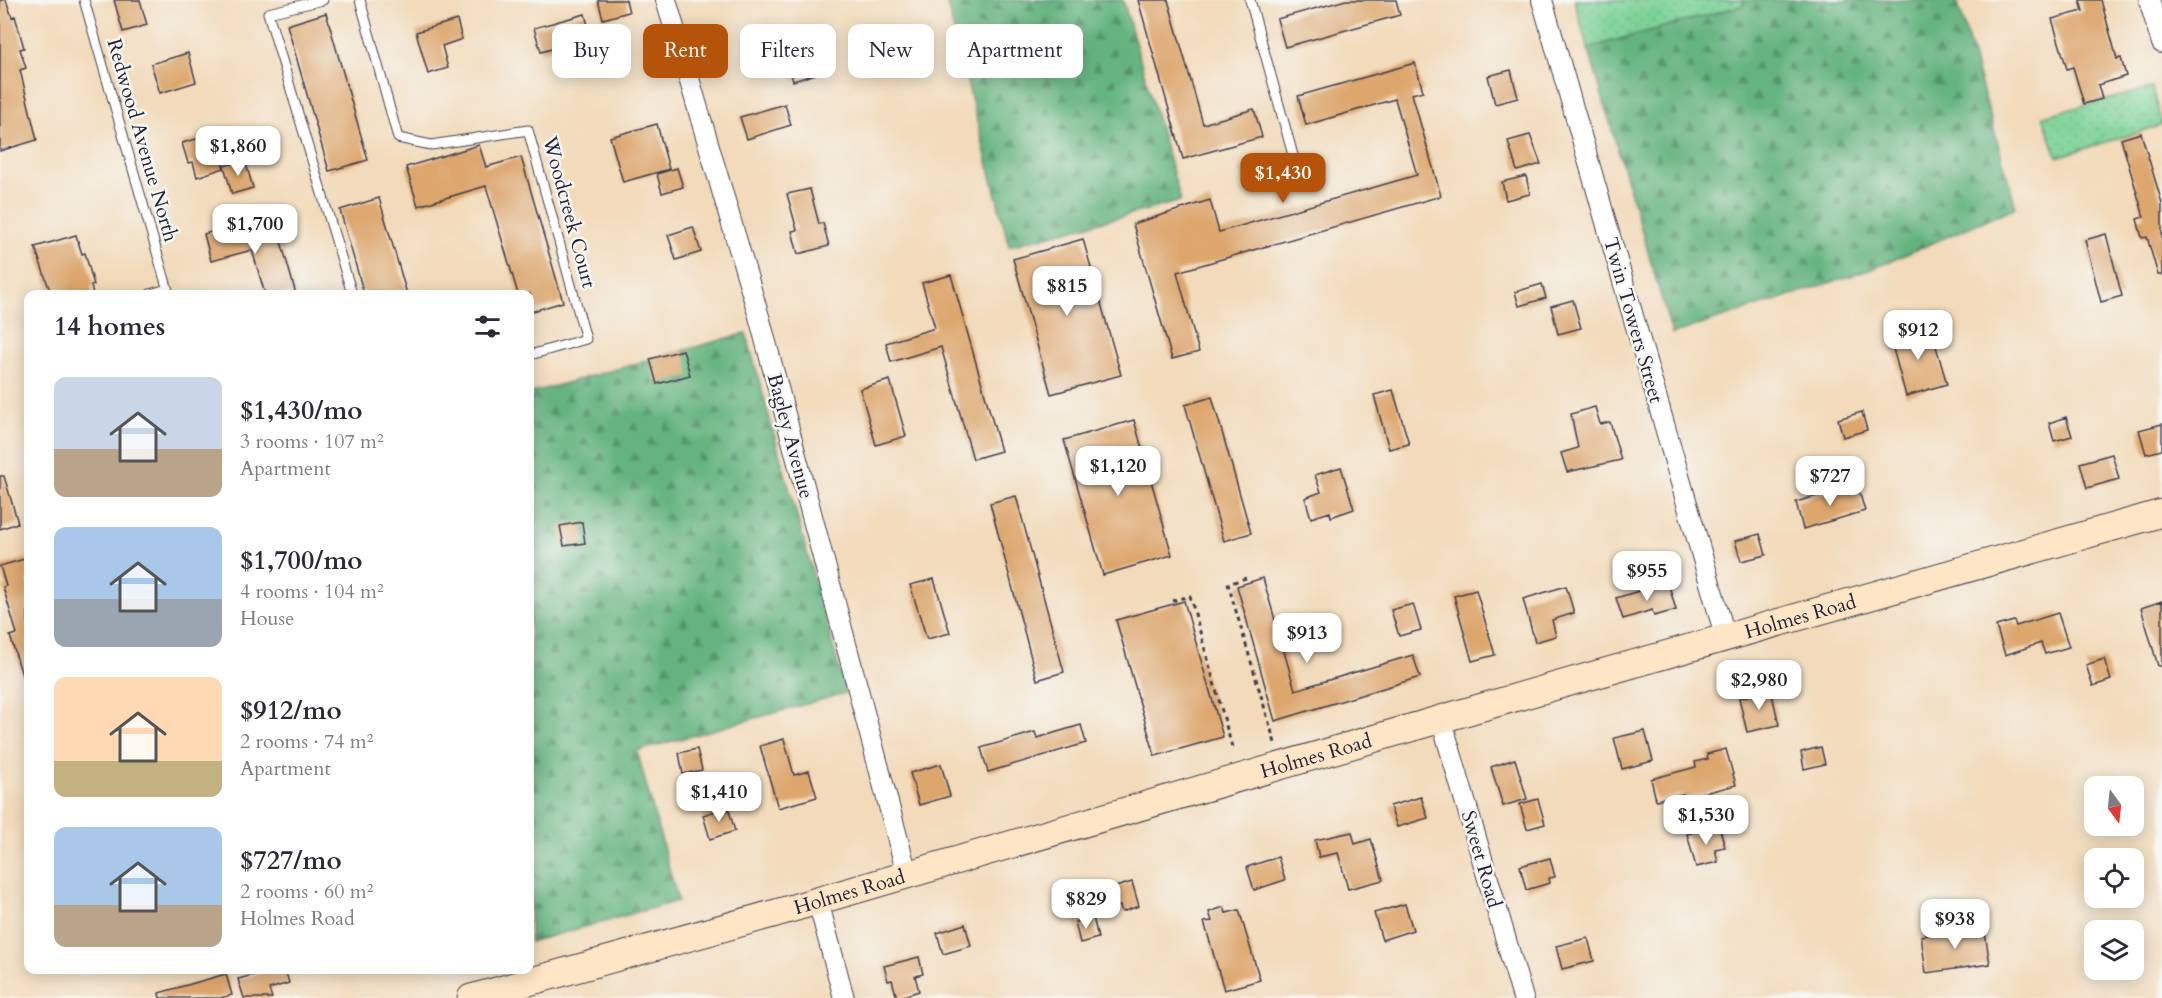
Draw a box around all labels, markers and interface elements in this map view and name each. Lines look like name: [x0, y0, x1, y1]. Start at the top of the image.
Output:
chip: Buy: [552, 24, 631, 78]
chip: Rent: [643, 24, 728, 78]
chip: Filters: [740, 24, 836, 78]
chip: New: [848, 24, 934, 78]
chip: Apartment: [946, 24, 1083, 78]
street label: Redwood Avenue North: [101, 36, 184, 245]
pin: $1,860: [189, 126, 287, 177]
text: $1,860: [209, 132, 267, 159]
street label: Woodcreek Court: [536, 132, 603, 291]
pin: $1,430: [1234, 153, 1332, 204]
text: $1,430: [1254, 159, 1312, 186]
pin: $1,700: [206, 204, 304, 255]
text: $1,700: [226, 210, 284, 237]
street label: Twin Towers Street: [1597, 234, 1670, 407]
pin: $815: [1031, 266, 1103, 317]
text: $815: [1047, 272, 1087, 299]
text: 14 homes: [54, 309, 165, 344]
icon: filters: [471, 310, 504, 343]
pin: $912: [1882, 310, 1954, 361]
text: $912: [1898, 316, 1938, 343]
street label: Bagley Avenue: [761, 371, 820, 502]
text: $1,430/mo: [240, 393, 363, 428]
icon: home: [102, 401, 174, 473]
text: 3 rooms · 107 m²: [240, 428, 384, 455]
pin: $1,120: [1069, 446, 1167, 497]
text: $1,120: [1089, 452, 1147, 479]
text: Apartment: [240, 455, 331, 482]
pin: $727: [1794, 456, 1866, 507]
text: $727: [1810, 462, 1850, 489]
text: $1,700/mo: [240, 543, 363, 578]
icon: home: [102, 551, 174, 623]
pin: $955: [1611, 551, 1683, 602]
text: $955: [1627, 557, 1667, 584]
text: 4 rooms · 104 m²: [240, 578, 384, 605]
street label: Holmes Road: [1742, 588, 1860, 645]
text: House: [240, 605, 294, 632]
pin: $913: [1271, 613, 1343, 664]
text: $913: [1287, 619, 1327, 646]
pin: $2,980: [1710, 660, 1808, 711]
text: $2,980: [1730, 666, 1788, 693]
text: $912/mo: [240, 693, 342, 728]
icon: home: [102, 701, 174, 773]
street label: Holmes Road: [1257, 727, 1375, 785]
text: 2 rooms · 74 m²: [240, 728, 373, 755]
text: Apartment: [240, 755, 331, 782]
pin: $1,410: [670, 772, 768, 823]
north arrow: [2084, 776, 2144, 836]
map controls: [2084, 776, 2144, 980]
text: $1,410: [690, 778, 748, 805]
pin: $1,530: [1657, 795, 1755, 846]
text: $1,530: [1677, 801, 1735, 828]
street label: Sweet Road: [1455, 807, 1508, 911]
text: $727/mo: [240, 843, 342, 878]
button: locate: [2084, 848, 2144, 908]
icon: home: [102, 851, 174, 923]
street label: Holmes Road: [791, 863, 909, 921]
text: 2 rooms · 60 m²: [240, 878, 373, 905]
pin: $829: [1050, 879, 1122, 930]
text: $829: [1066, 885, 1106, 912]
pin: $938: [1919, 899, 1991, 950]
text: Holmes Road: [240, 905, 355, 932]
text: $938: [1935, 905, 1975, 932]
button: layers: [2084, 920, 2144, 980]

